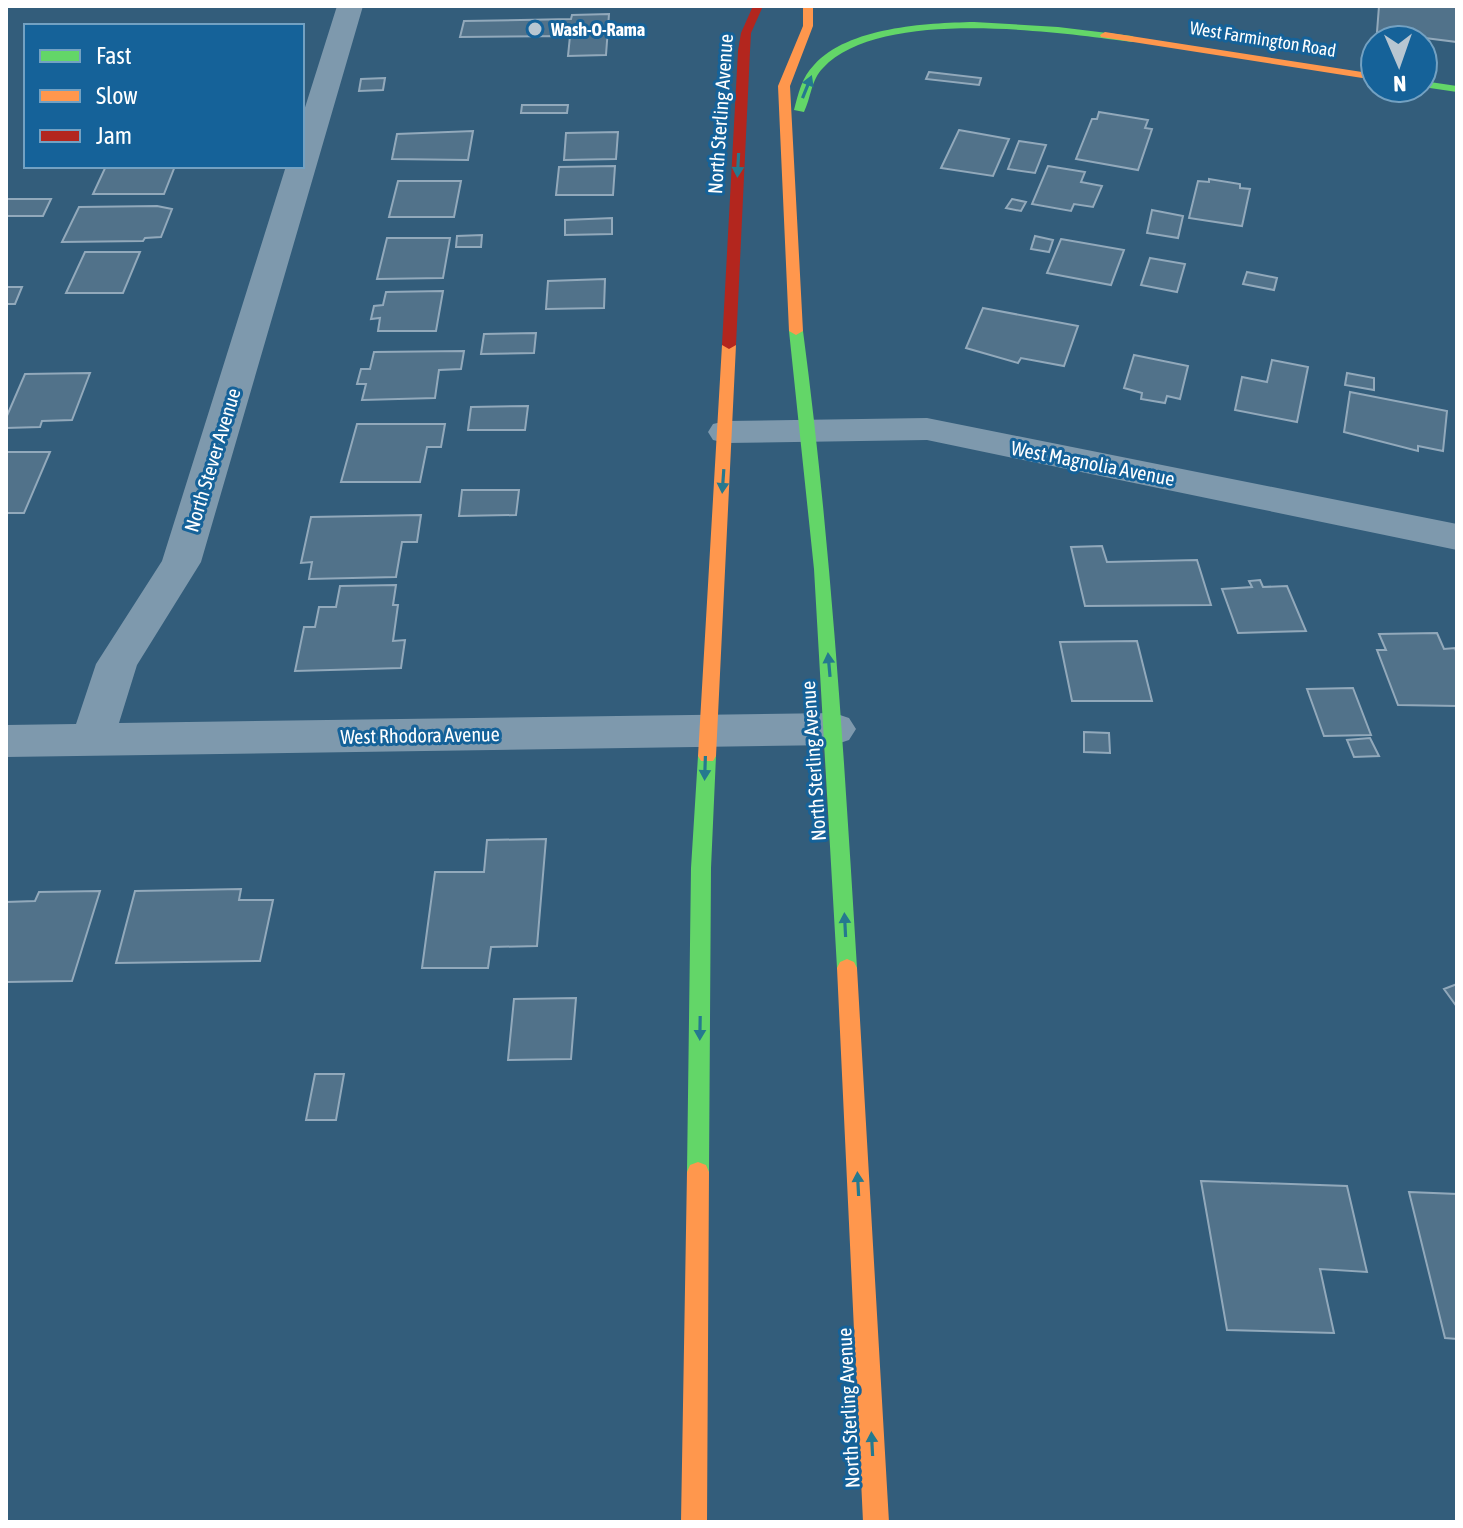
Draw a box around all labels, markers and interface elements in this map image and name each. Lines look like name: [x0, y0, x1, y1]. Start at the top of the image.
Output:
street label: West Farmington Road: [1188, 17, 1338, 61]
place label: Wash-O-Rama: [550, 19, 645, 40]
marker: Wash-O-Rama: [526, 20, 544, 38]
legend: [24, 24, 304, 168]
north arrow: [1359, 24, 1439, 104]
street label: North Sterling Avenue: [703, 33, 737, 195]
text: Fast: [96, 42, 132, 69]
text: N: [1393, 71, 1407, 97]
one-way arrow: [801, 76, 814, 99]
text: Slow: [96, 82, 138, 109]
text: Jam: [96, 122, 132, 149]
one-way arrow: [732, 153, 745, 178]
street label: North Stever Avenue: [179, 385, 245, 535]
street label: West Magnolia Avenue: [1009, 436, 1177, 490]
one-way arrow: [716, 469, 729, 494]
one-way arrow: [822, 652, 835, 677]
street label: North Sterling Avenue: [796, 680, 830, 842]
street label: West Rhodora Avenue: [340, 722, 500, 748]
one-way arrow: [699, 756, 712, 781]
one-way arrow: [838, 912, 851, 937]
one-way arrow: [694, 1016, 706, 1041]
one-way arrow: [852, 1171, 865, 1196]
street label: North Sterling Avenue: [832, 1327, 864, 1489]
one-way arrow: [865, 1431, 878, 1456]

